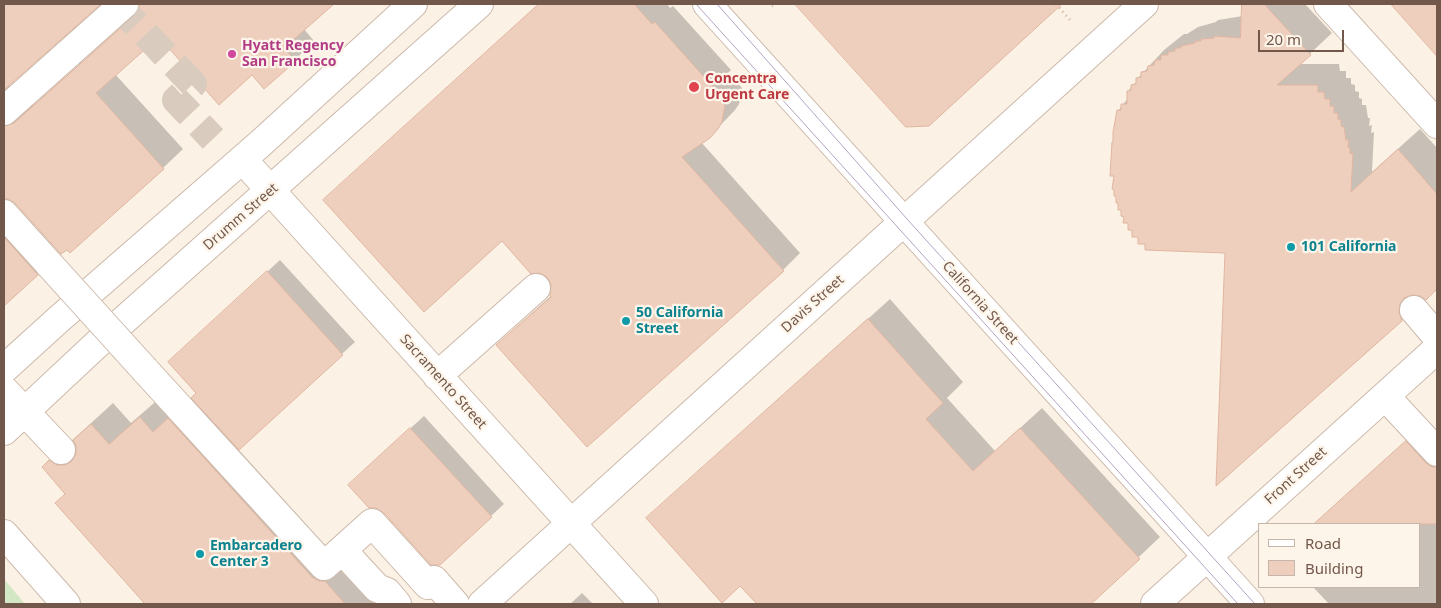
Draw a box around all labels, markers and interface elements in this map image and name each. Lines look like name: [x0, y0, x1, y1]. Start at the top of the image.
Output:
scale bar: [1261, 20, 1347, 52]
text: 20 m: [1266, 29, 1301, 49]
place label: Hyatt Regency San Francisco: [242, 38, 344, 70]
marker: Hyatt Regency San Francisco: [226, 48, 238, 60]
place label: Concentra Urgent Care: [705, 71, 789, 104]
marker: Concentra Urgent Care: [687, 80, 701, 94]
street label: Drumm Street: [200, 180, 282, 254]
place label: 101 California: [1301, 239, 1396, 255]
marker: 101 California: [1285, 241, 1297, 253]
street label: California Street: [938, 258, 1022, 348]
street label: Davis Street: [778, 272, 848, 336]
place label: 50 California Street: [636, 305, 723, 338]
marker: 50 California Street: [620, 315, 632, 327]
street label: Sacramento Street: [396, 331, 490, 433]
street label: Front Street: [1262, 444, 1330, 508]
legend: [1258, 523, 1421, 588]
text: Road: [1305, 533, 1341, 553]
place label: Embarcadero Center 3: [210, 538, 302, 570]
marker: Embarcadero Center 3: [194, 548, 206, 560]
text: Building: [1305, 558, 1363, 578]

